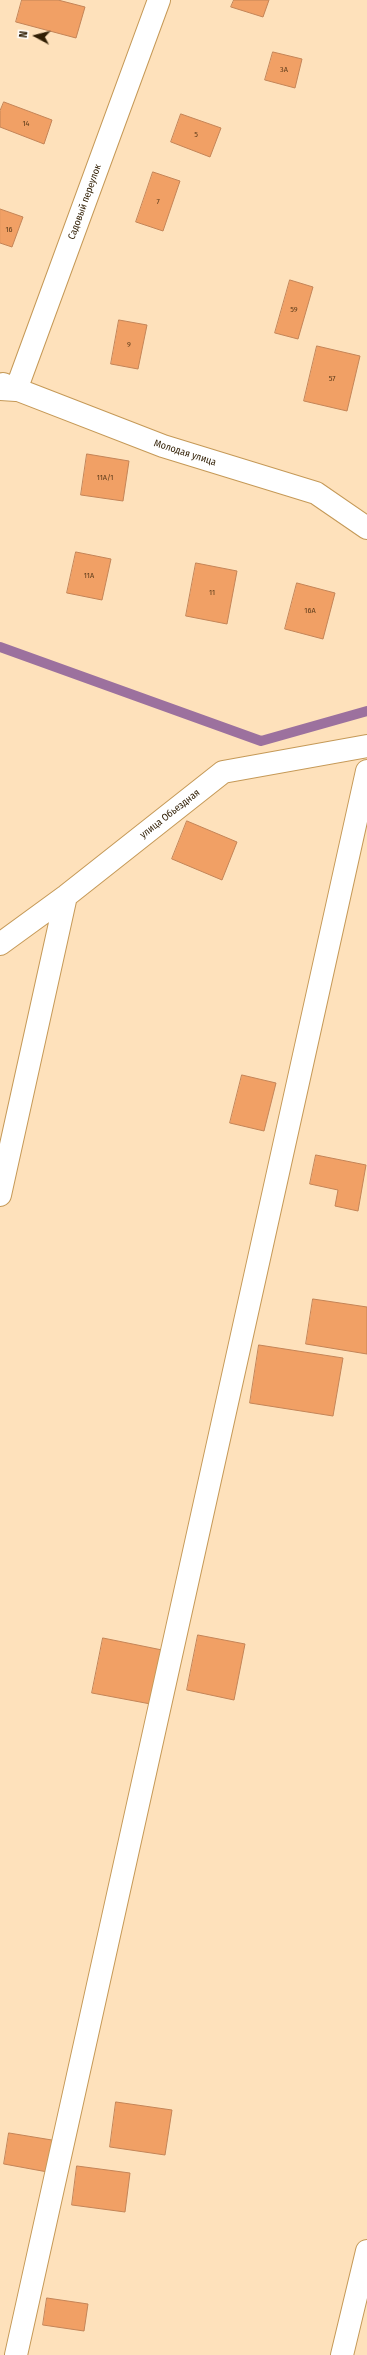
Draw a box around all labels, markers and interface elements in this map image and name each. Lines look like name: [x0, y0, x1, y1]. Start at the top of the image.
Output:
north arrow: [16, 16, 56, 56]
text: N: [17, 30, 30, 39]
house number: 3А: [280, 65, 288, 75]
house number: 14: [23, 119, 29, 129]
house number: 5: [194, 130, 198, 140]
street label: Садовый переулок: [66, 163, 104, 241]
house number: 7: [156, 197, 160, 207]
house number: 16: [5, 225, 13, 235]
house number: 59: [290, 305, 298, 315]
house number: 9: [127, 340, 131, 350]
house number: 57: [329, 374, 335, 384]
street label: Молодая улица: [152, 437, 218, 469]
house number: 11А/1: [97, 473, 113, 483]
house number: 11А: [84, 571, 94, 581]
house number: 11: [209, 588, 215, 598]
house number: 16А: [304, 606, 316, 616]
street label: улица Обьездная: [138, 787, 202, 841]

